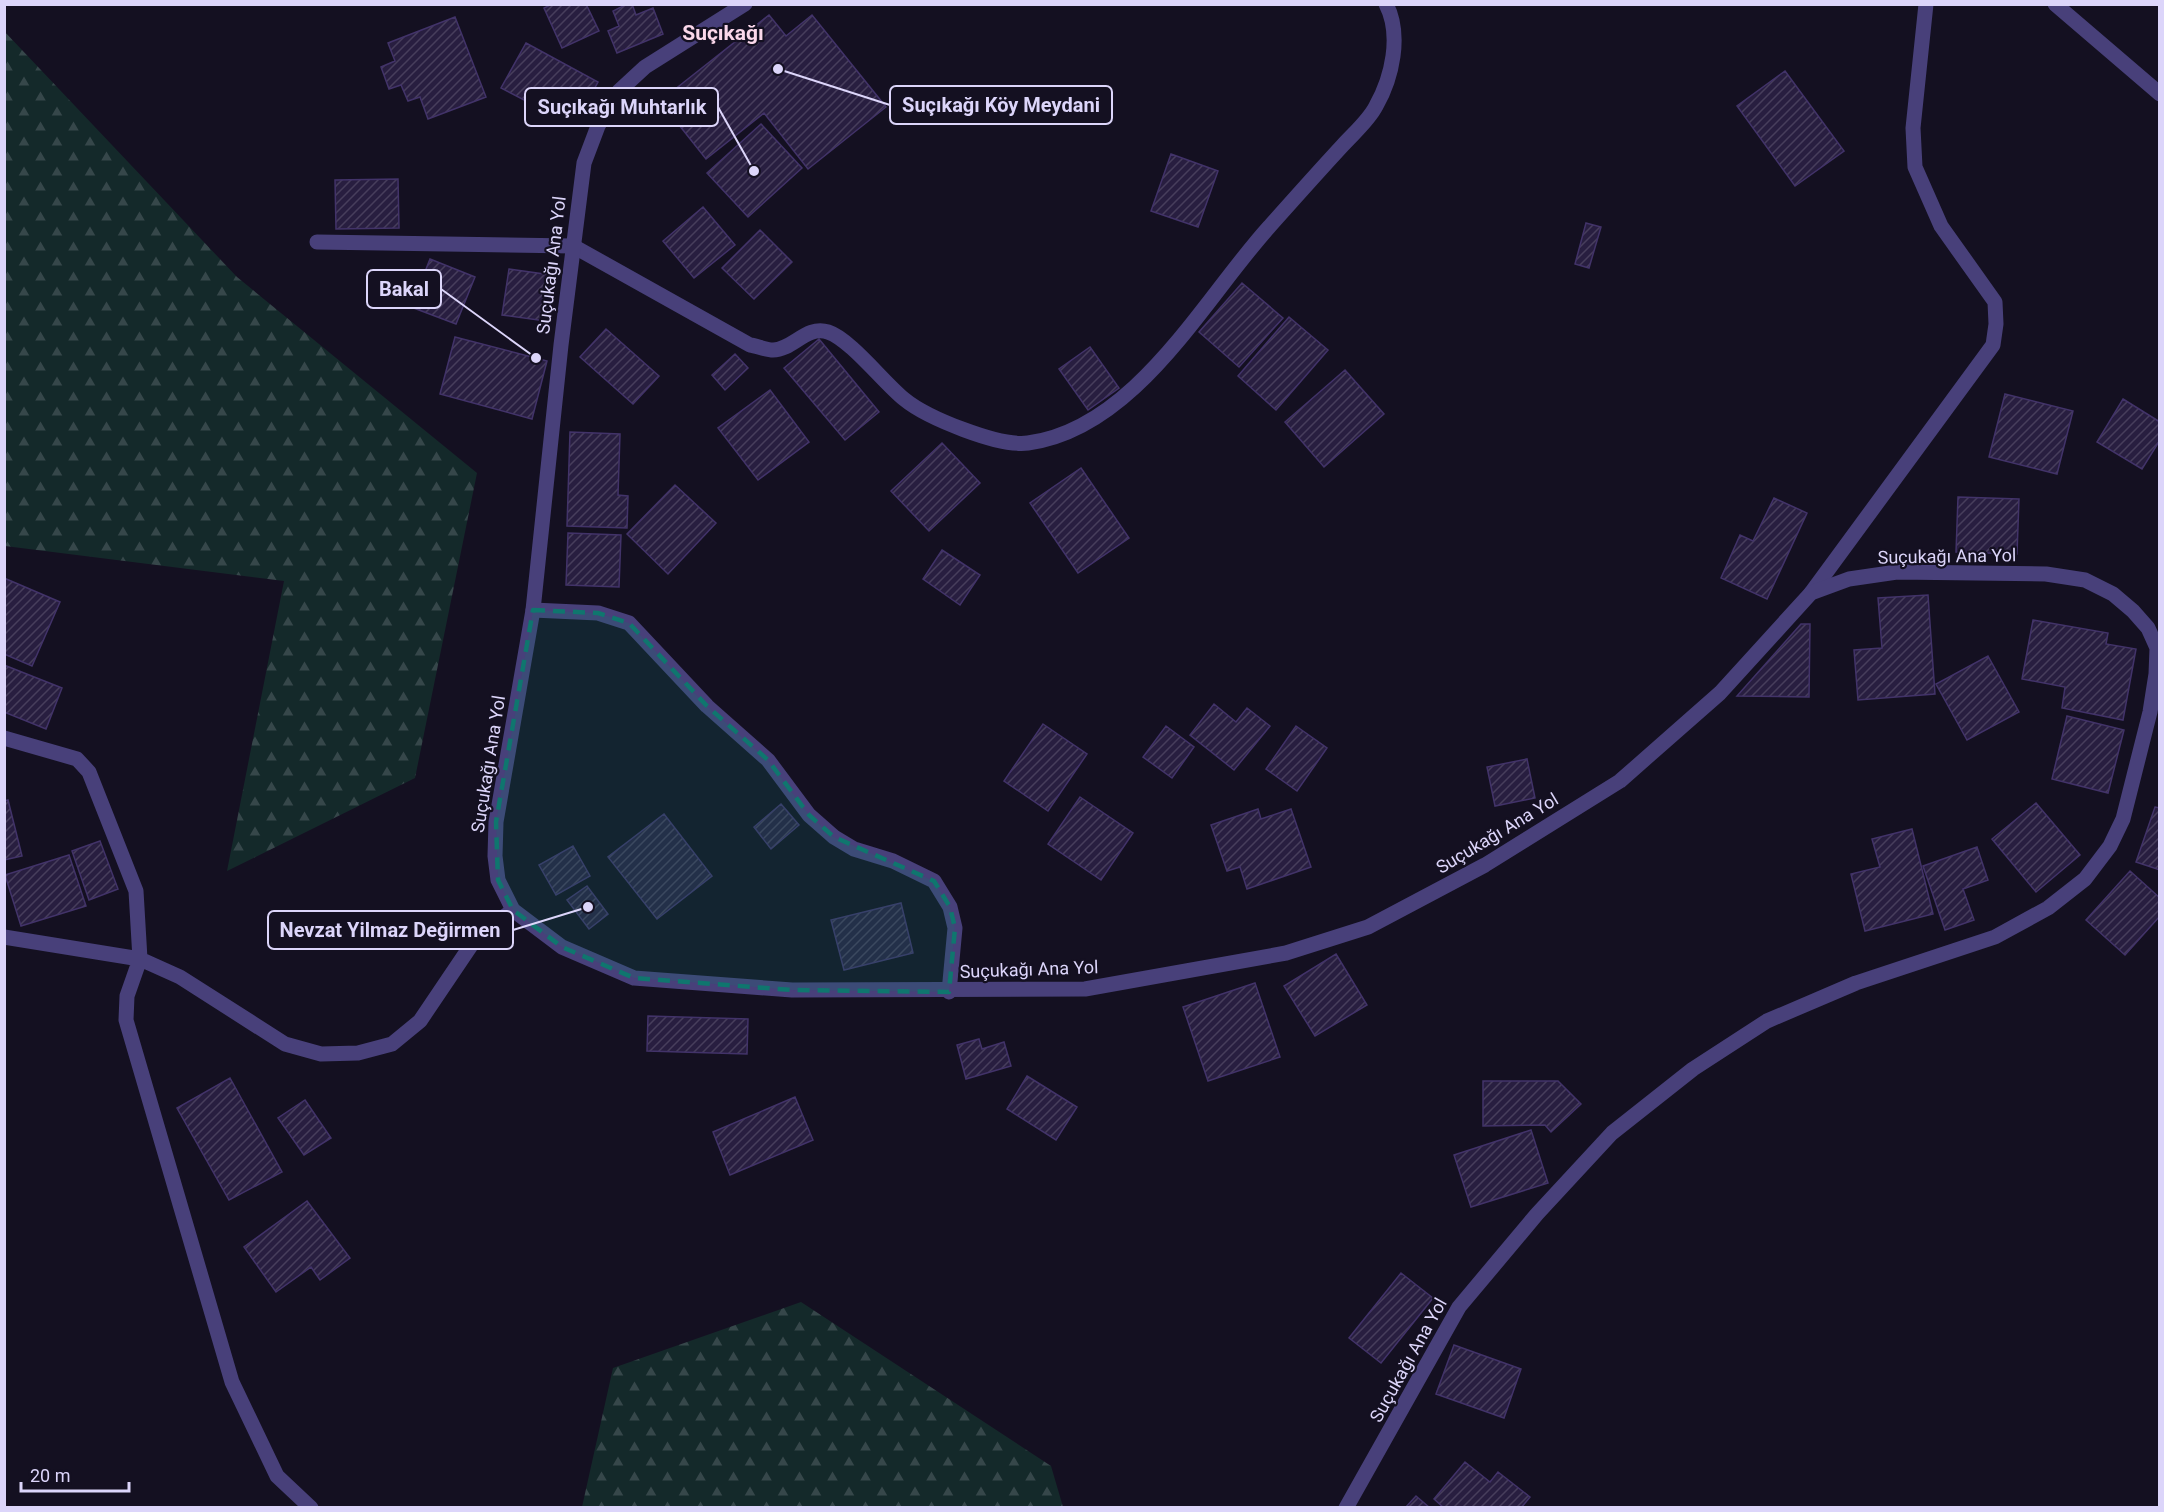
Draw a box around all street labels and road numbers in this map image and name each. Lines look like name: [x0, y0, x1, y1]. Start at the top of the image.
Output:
street label: Suçukağı Ana Yol: [532, 195, 570, 335]
street label: Suçukağı Ana Yol: [1877, 544, 2017, 568]
street label: Suçukağı Ana Yol: [467, 694, 509, 834]
street label: Suçukağı Ana Yol: [1432, 788, 1562, 878]
street label: Suçukağı Ana Yol: [959, 956, 1099, 982]
street label: Suçukağı Ana Yol: [1365, 1294, 1451, 1426]

